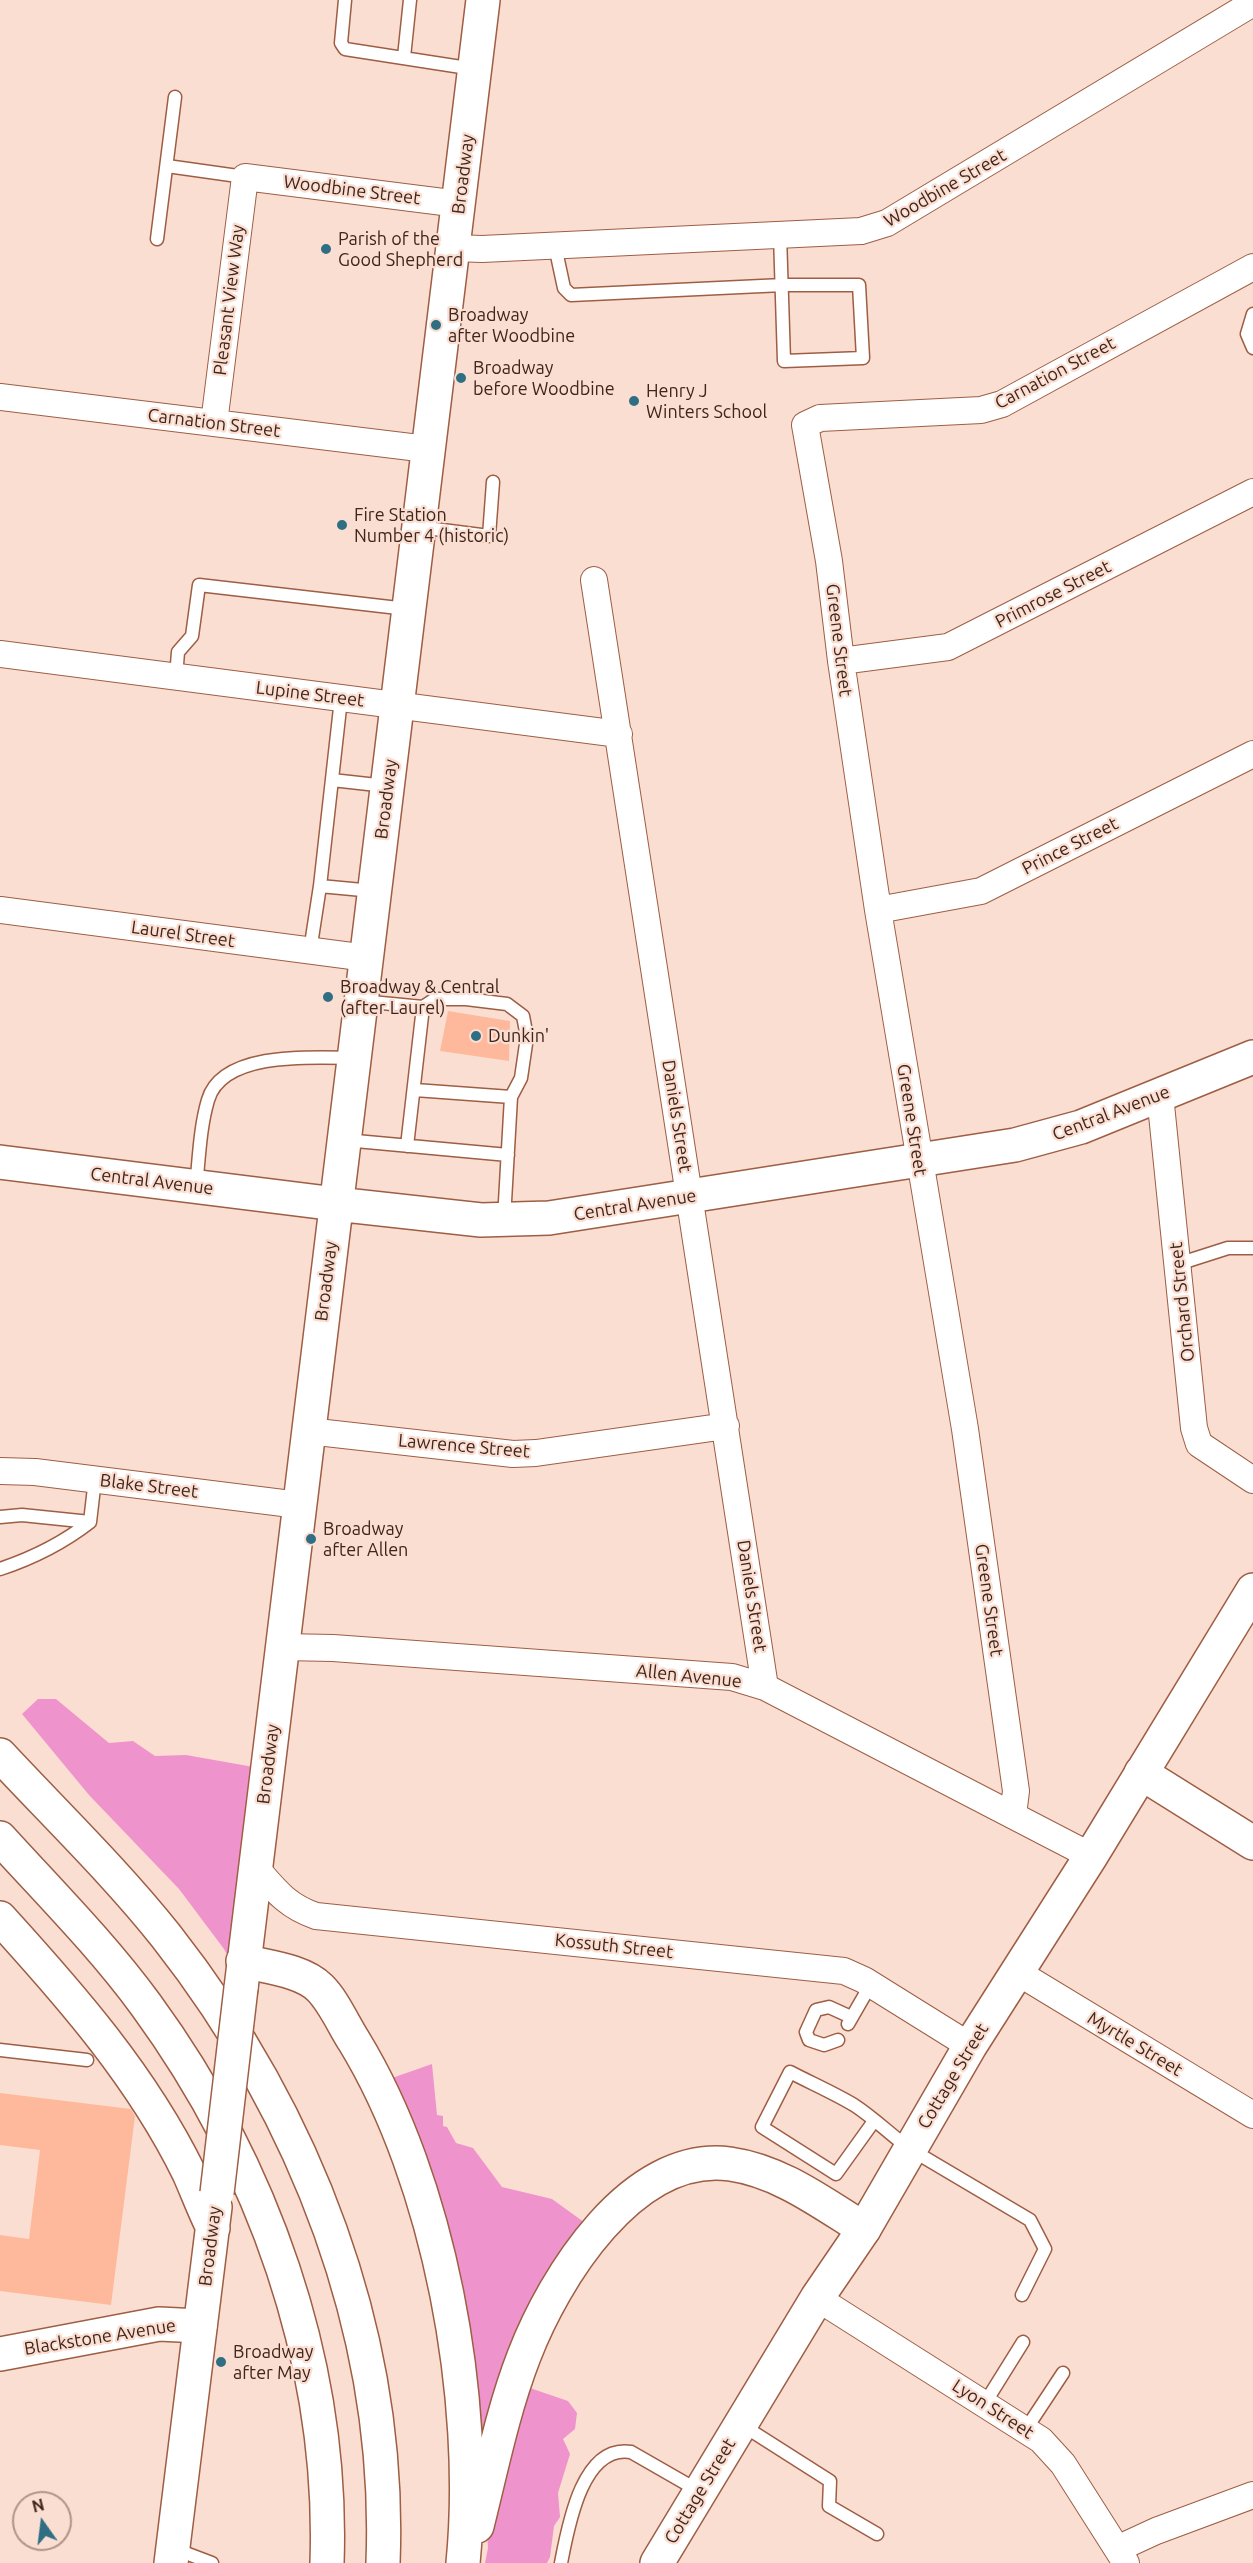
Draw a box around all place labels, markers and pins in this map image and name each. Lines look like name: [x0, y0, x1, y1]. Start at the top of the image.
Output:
place label: Parish of the Good Shepherd: [338, 228, 463, 270]
marker: Parish of the Good Shepherd: [319, 242, 333, 256]
place label: Broadway after Woodbine: [448, 304, 575, 346]
marker: Broadway after Woodbine: [429, 318, 443, 332]
place label: Broadway before Woodbine: [473, 357, 615, 400]
marker: Broadway before Woodbine: [454, 371, 468, 385]
place label: Henry J Winters School: [646, 380, 767, 422]
marker: Henry J Winters School: [627, 394, 641, 408]
place label: Fire Station Number 4 (historic): [354, 504, 509, 546]
marker: Fire Station Number 4 (historic): [335, 518, 349, 532]
place label: Broadway & Central (after Laurel): [340, 976, 499, 1018]
marker: Broadway & Central (after Laurel): [321, 990, 335, 1004]
place label: Dunkin': [488, 1025, 549, 1047]
marker: Dunkin': [469, 1029, 483, 1043]
place label: Broadway after Allen: [323, 1518, 408, 1561]
marker: Broadway after Allen: [304, 1532, 318, 1546]
place label: Broadway after May: [233, 2341, 313, 2384]
marker: Broadway after May: [214, 2355, 228, 2369]

